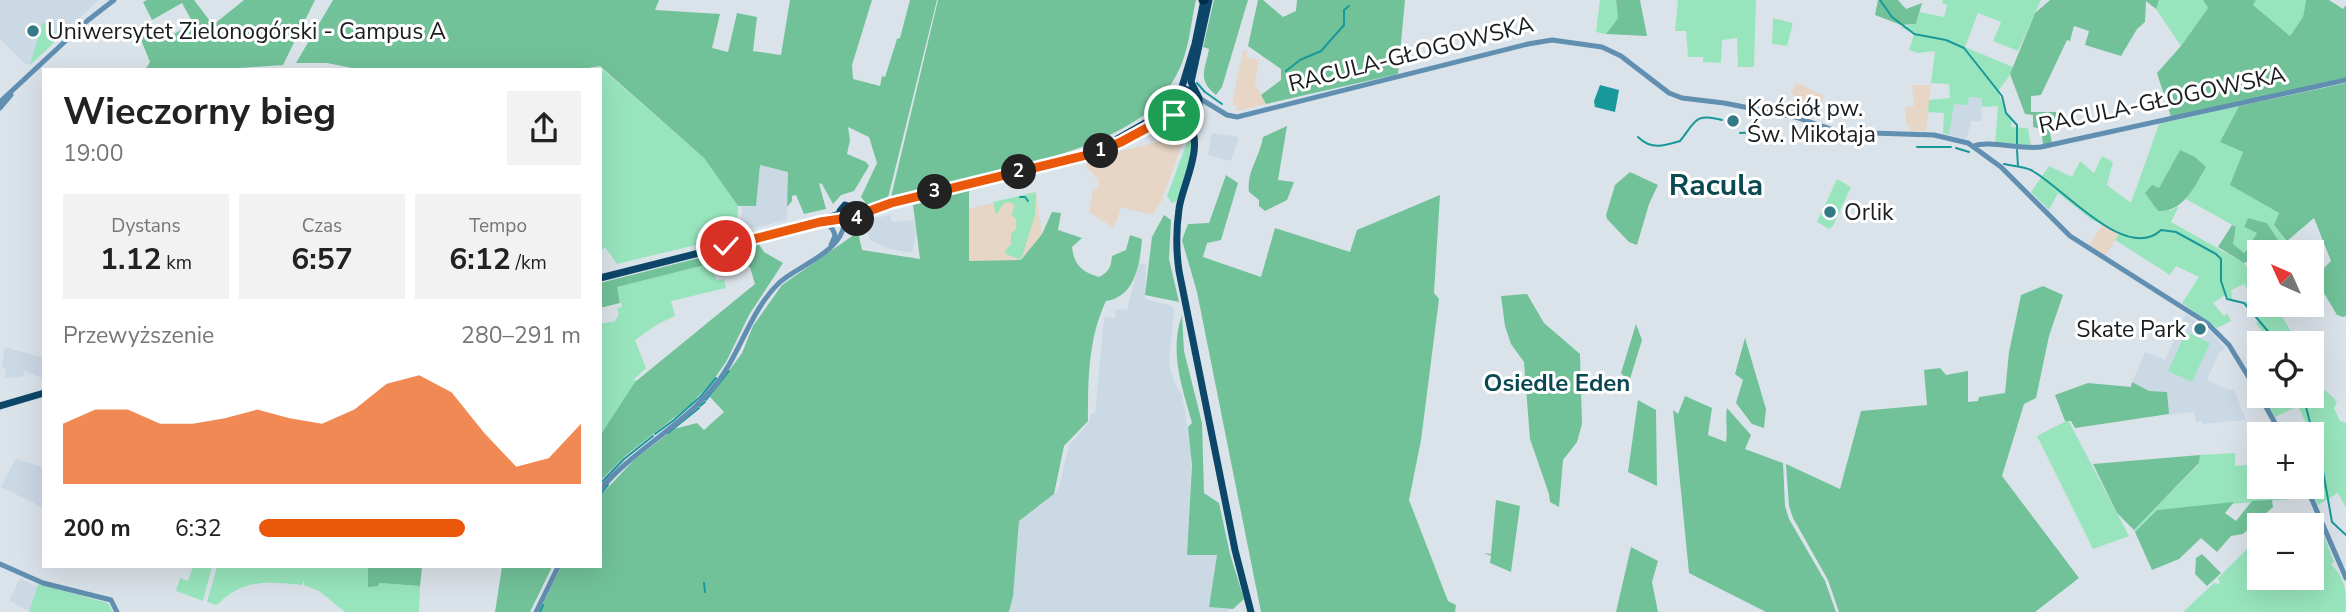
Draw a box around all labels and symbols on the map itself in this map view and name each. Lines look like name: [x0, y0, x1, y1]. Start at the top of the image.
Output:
street label: RACULA-GŁOGOWSKA: [1285, 8, 1537, 99]
place label: Uniwersytet Zielonogórski - Campus A: [47, 16, 446, 47]
marker: Uniwersytet Zielonogórski - Campus A: [25, 23, 41, 39]
street label: RACULA-GŁOGOWSKA: [2036, 59, 2288, 141]
pin: [1144, 85, 1204, 145]
place label: Kościół pw. Św. Mikołaja: [1747, 93, 1876, 150]
marker: Kościół pw. Św. Mikołaja: [1725, 113, 1741, 129]
pin: 1: [1084, 134, 1118, 168]
pin: 2: [1002, 154, 1036, 190]
district label: Racula: [1669, 165, 1763, 206]
pin: 3: [918, 174, 953, 210]
place label: Orlik: [1844, 197, 1894, 228]
pin: 4: [840, 202, 874, 236]
marker: Orlik: [1822, 204, 1838, 220]
pin: [696, 216, 756, 276]
north arrow: [2247, 240, 2324, 317]
place label: Skate Park: [2076, 314, 2186, 345]
marker: Skate Park: [2192, 321, 2208, 337]
district label: Osiedle Eden: [1484, 367, 1630, 399]

